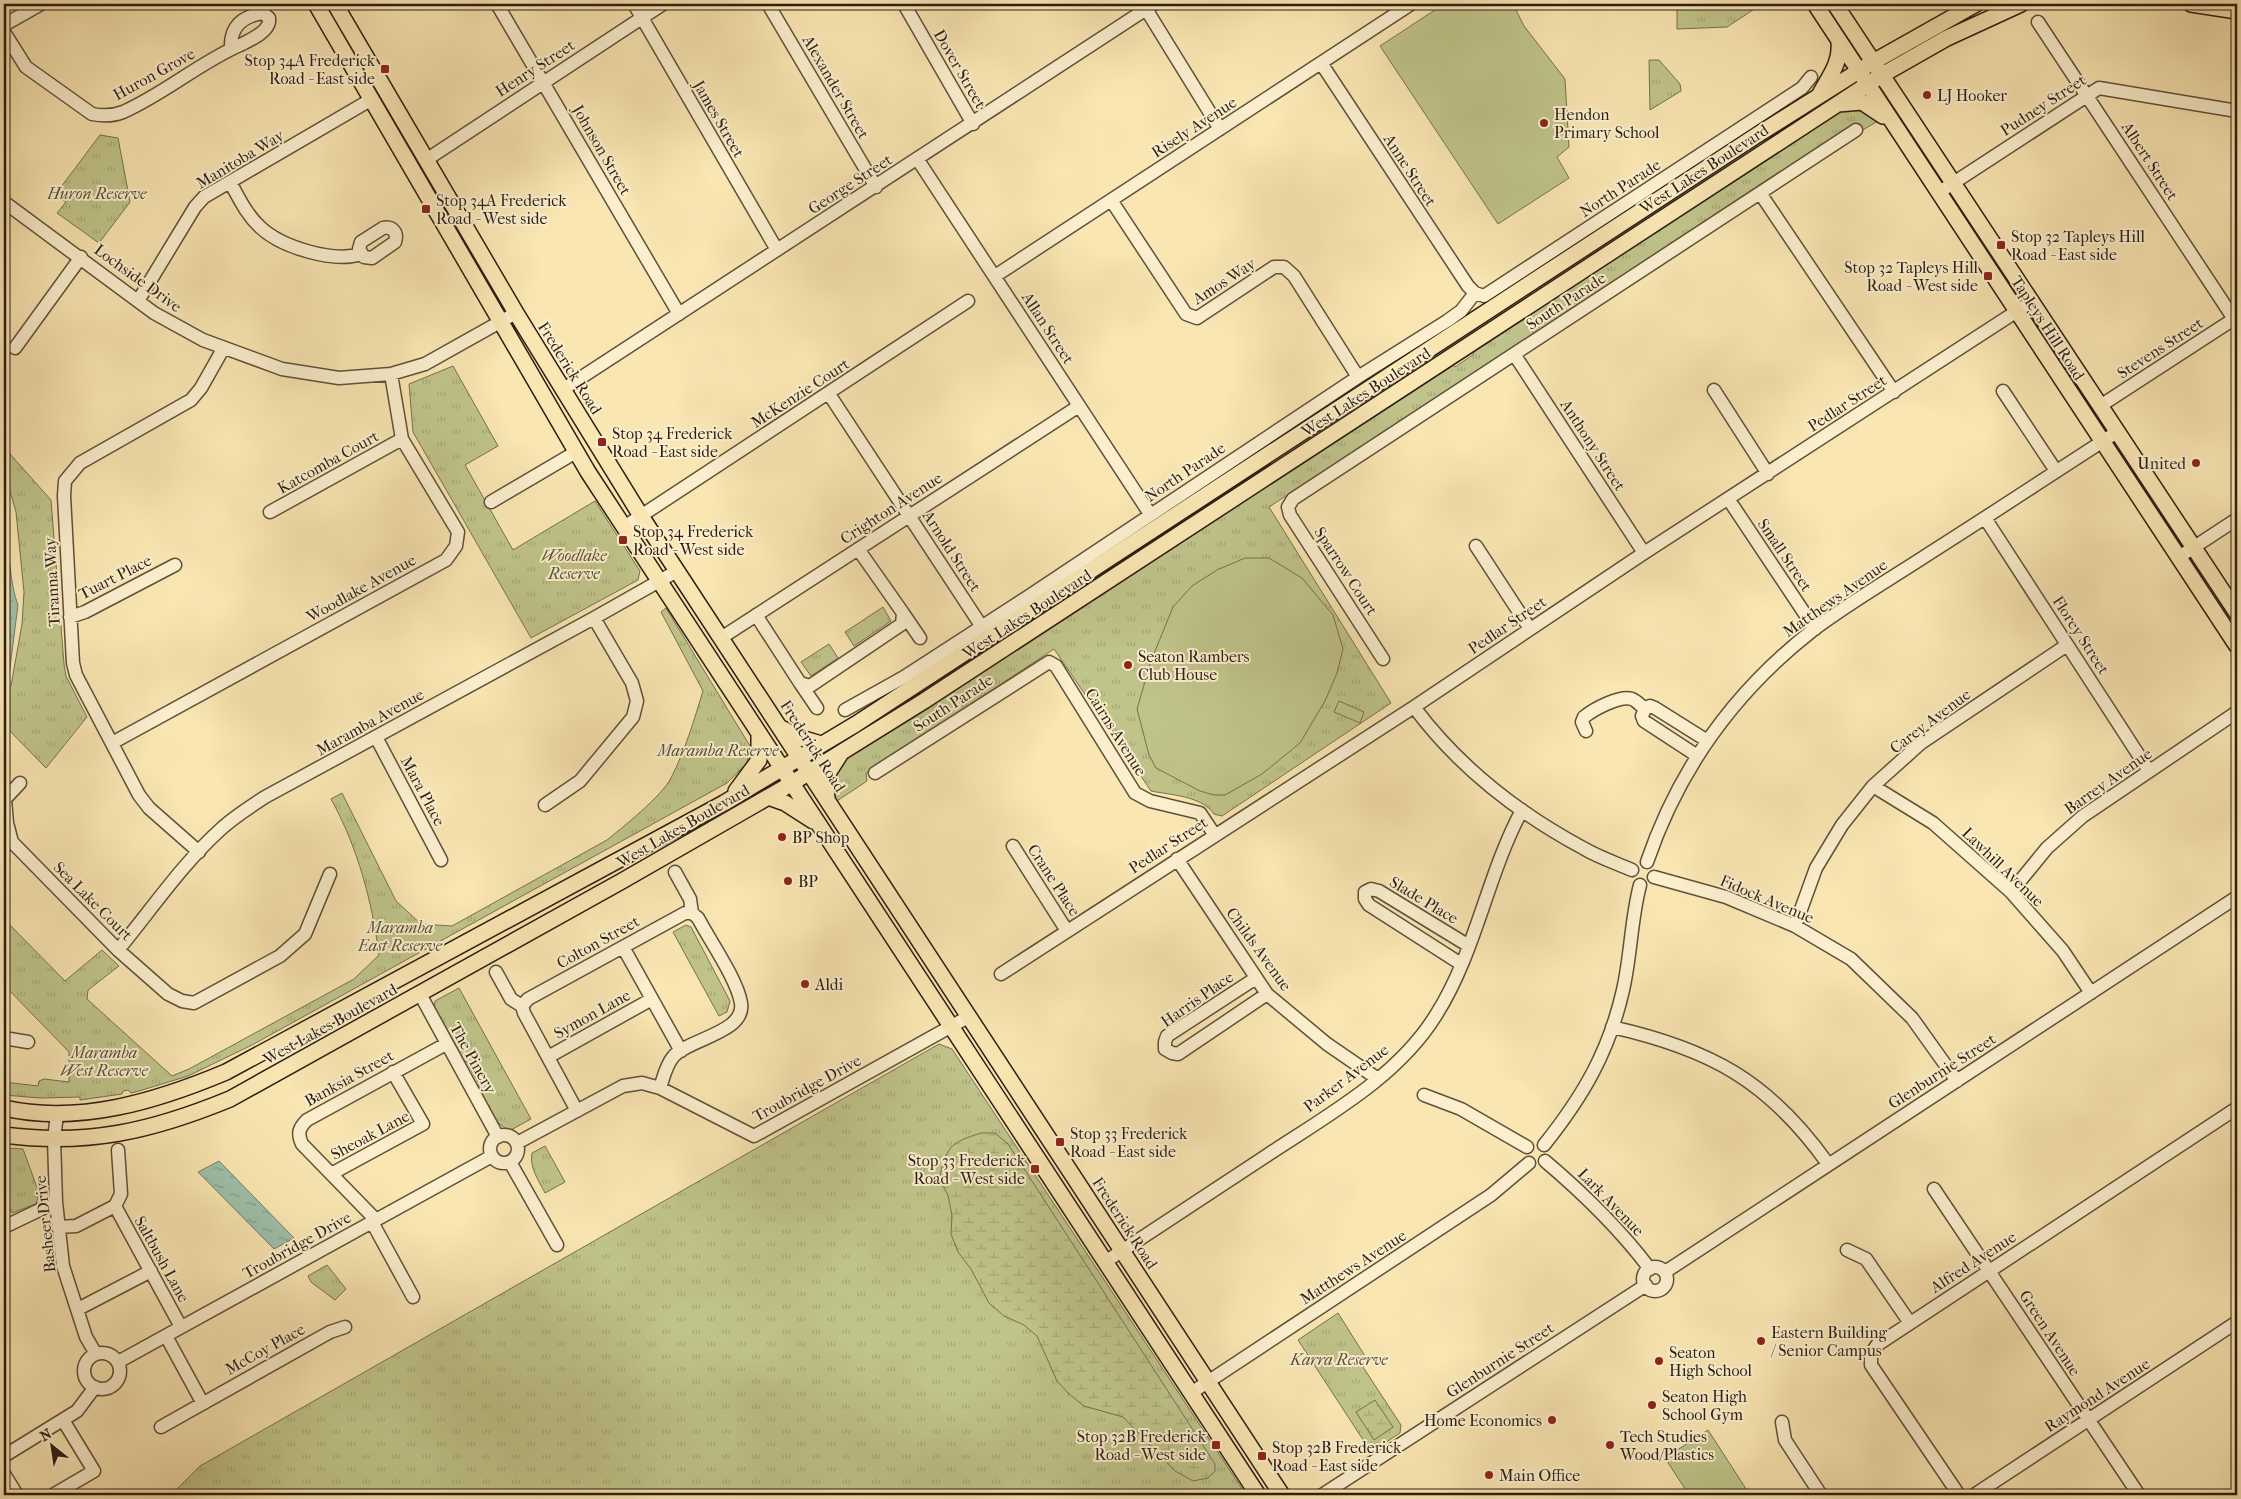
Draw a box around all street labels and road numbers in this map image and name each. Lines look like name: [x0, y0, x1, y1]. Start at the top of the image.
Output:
street label: Dover Street: [930, 26, 990, 112]
street label: Alexander Street: [798, 31, 874, 142]
street label: Henry Street: [492, 35, 578, 101]
street label: Huron Grove: [110, 44, 198, 104]
street label: Pudney Street: [1997, 70, 2090, 140]
street label: James Street: [688, 75, 749, 161]
street label: Risely Avenue: [1148, 92, 1240, 162]
street label: Johnson Street: [568, 100, 636, 199]
street label: Albert Street: [2117, 118, 2182, 204]
street label: West Lakes Boulevard: [1635, 120, 1772, 218]
street label: Manitoba Way: [193, 125, 288, 193]
street label: Anne Street: [1379, 129, 1441, 210]
street label: George Street: [805, 150, 896, 218]
street label: North Parade: [1576, 155, 1664, 221]
street label: Lochside Drive: [91, 240, 186, 316]
street label: Amos Way: [1188, 253, 1259, 309]
street label: South Parade: [1523, 268, 1609, 334]
street label: Tapleys Hill Road: [2007, 272, 2089, 384]
street label: Allan Street: [1017, 288, 1078, 368]
street label: Stevens Street: [2114, 313, 2207, 383]
street label: Frederick Road: [534, 318, 606, 418]
street label: West Lakes Boulevard: [1297, 343, 1434, 441]
street label: McKenzie Court: [747, 354, 853, 432]
street label: Pedlar Street: [1804, 370, 1890, 436]
street label: Anthony Street: [1556, 395, 1630, 494]
street label: Katcomba Court: [274, 426, 382, 498]
street label: North Parade: [1141, 438, 1229, 506]
street label: Crighton Avenue: [836, 468, 946, 548]
street label: Arnold Street: [918, 506, 985, 595]
street label: Small Street: [1754, 515, 1816, 595]
street label: Sparrow Court: [1310, 523, 1382, 619]
street label: Tiranna Way: [40, 537, 64, 627]
street label: Tuart Place: [75, 550, 155, 603]
street label: Woodlake Avenue: [302, 550, 419, 626]
street label: Matthews Avenue: [1779, 555, 1891, 641]
street label: West Lakes Boulevard: [958, 565, 1095, 663]
street label: Pedlar Street: [1464, 592, 1550, 658]
street label: Florey Street: [2049, 592, 2114, 678]
street label: South Parade: [910, 670, 996, 736]
street label: Maramba Avenue: [313, 684, 427, 759]
street label: Carey Avenue: [1886, 684, 1974, 758]
street label: Cairns Avenue: [1081, 685, 1151, 779]
street label: Frederick Road: [776, 697, 850, 796]
street label: Barrey Avenue: [2061, 744, 2156, 818]
street label: Mara Place: [397, 753, 449, 829]
street label: West Lakes Boulevard: [612, 780, 753, 872]
street label: Pedlar Street: [1125, 812, 1211, 878]
street label: Lawhill Avenue: [1958, 823, 2048, 911]
street label: Crane Place: [1024, 840, 1084, 920]
street label: Sea Lake Court: [50, 858, 137, 945]
street label: Fidock Avenue: [1717, 871, 1817, 927]
street label: Slade Place: [1386, 872, 1462, 928]
street label: Childs Avenue: [1222, 904, 1296, 994]
street label: Colton Street: [553, 911, 643, 973]
street label: Harris Place: [1157, 967, 1237, 1031]
street label: West Lakes Boulevard: [259, 979, 400, 1069]
street label: Symon Lane: [550, 985, 634, 1043]
street label: The Pinery: [446, 1019, 500, 1097]
street label: Glenburnie Street: [1885, 1029, 2000, 1113]
street label: Parker Avenue: [1300, 1040, 1392, 1116]
street label: Banksia Street: [301, 1046, 397, 1110]
street label: Troubridge Drive: [750, 1050, 864, 1126]
street label: Sheoak Lane: [327, 1106, 413, 1164]
street label: Lark Avenue: [1574, 1164, 1648, 1240]
street label: Basheer Drive: [30, 1174, 60, 1274]
street label: Frederick Road: [1088, 1174, 1162, 1273]
street label: Troubridge Drive: [240, 1207, 354, 1283]
street label: Saltbush Lane: [131, 1213, 193, 1305]
street label: Matthews Avenue: [1296, 1225, 1410, 1308]
street label: Alfred Avenue: [1926, 1227, 2020, 1297]
street label: Green Avenue: [2015, 1287, 2085, 1379]
street label: Glenburnie Street: [1443, 1318, 1558, 1402]
street label: McCoy Place: [222, 1319, 308, 1379]
street label: Raymond Avenue: [2041, 1354, 2153, 1436]

